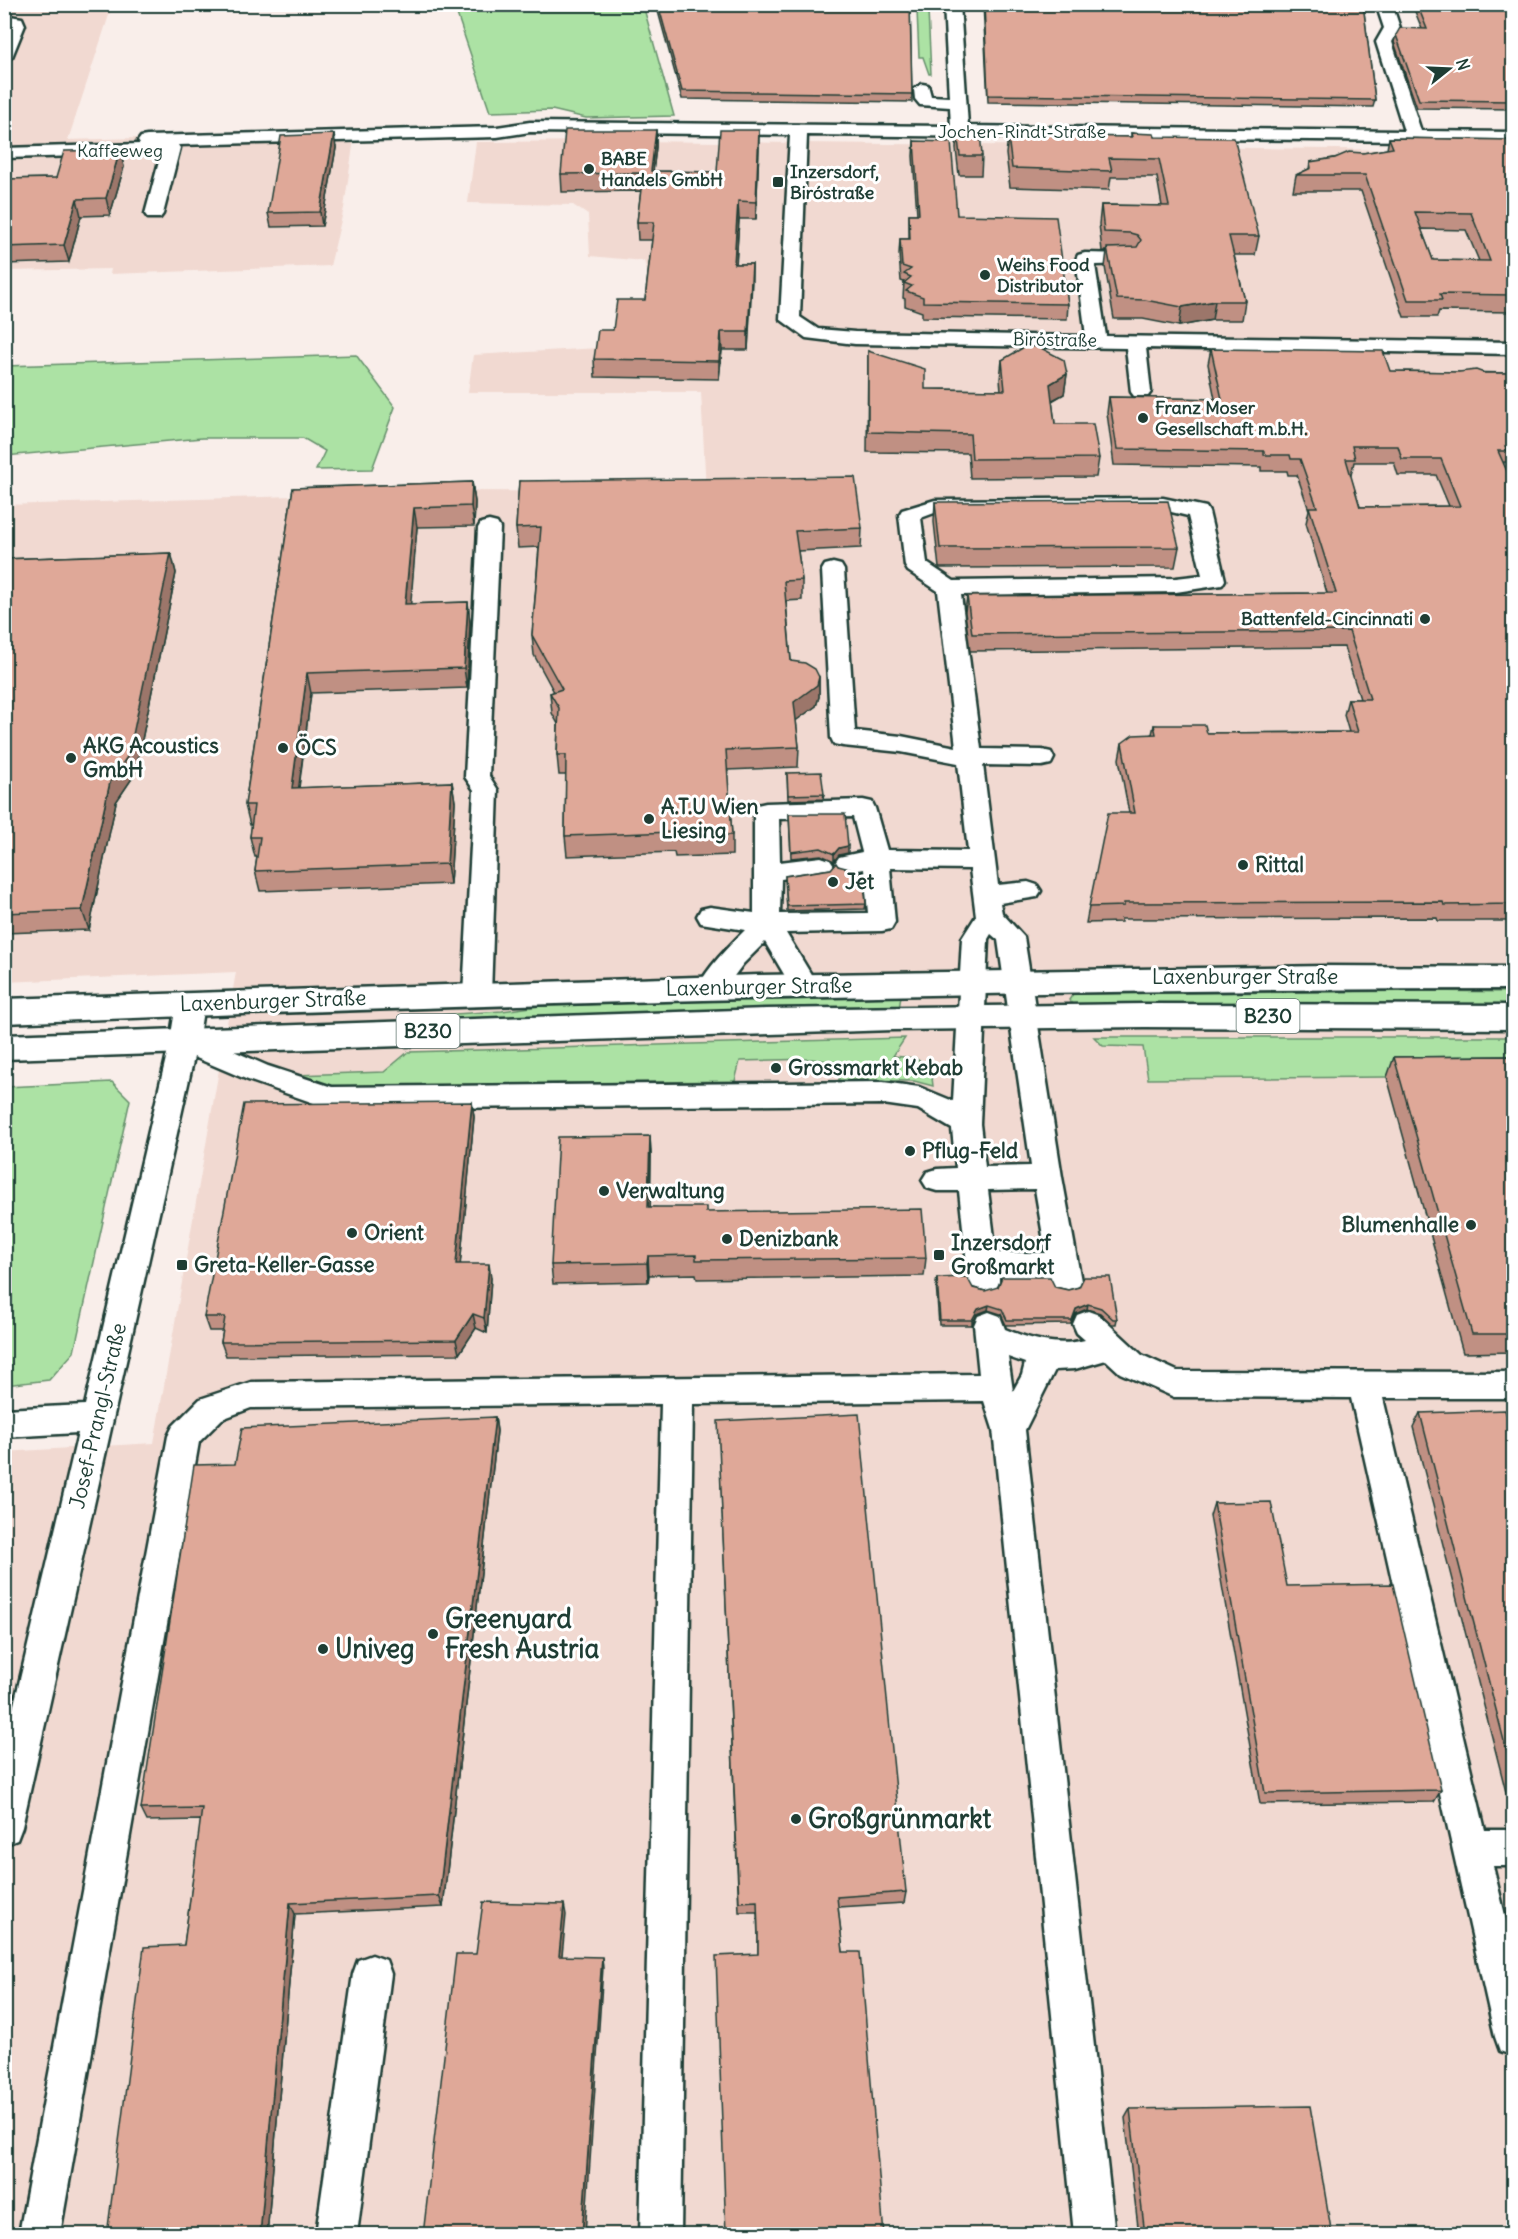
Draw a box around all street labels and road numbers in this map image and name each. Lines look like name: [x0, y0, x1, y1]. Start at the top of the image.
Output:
street label: Jochen-Rindt-Straße: [938, 120, 1106, 143]
street label: Kaffeeweg: [77, 139, 163, 162]
street label: Biróstraße: [1013, 327, 1097, 352]
street label: Laxenburger Straße: [1152, 963, 1338, 990]
street label: Laxenburger Straße: [665, 971, 853, 1002]
street label: Laxenburger Straße: [179, 984, 367, 1017]
road number: B230: [1236, 999, 1300, 1033]
road number: B230: [396, 1014, 460, 1048]
street label: Josef-Prangl-Straße: [63, 1320, 132, 1511]

